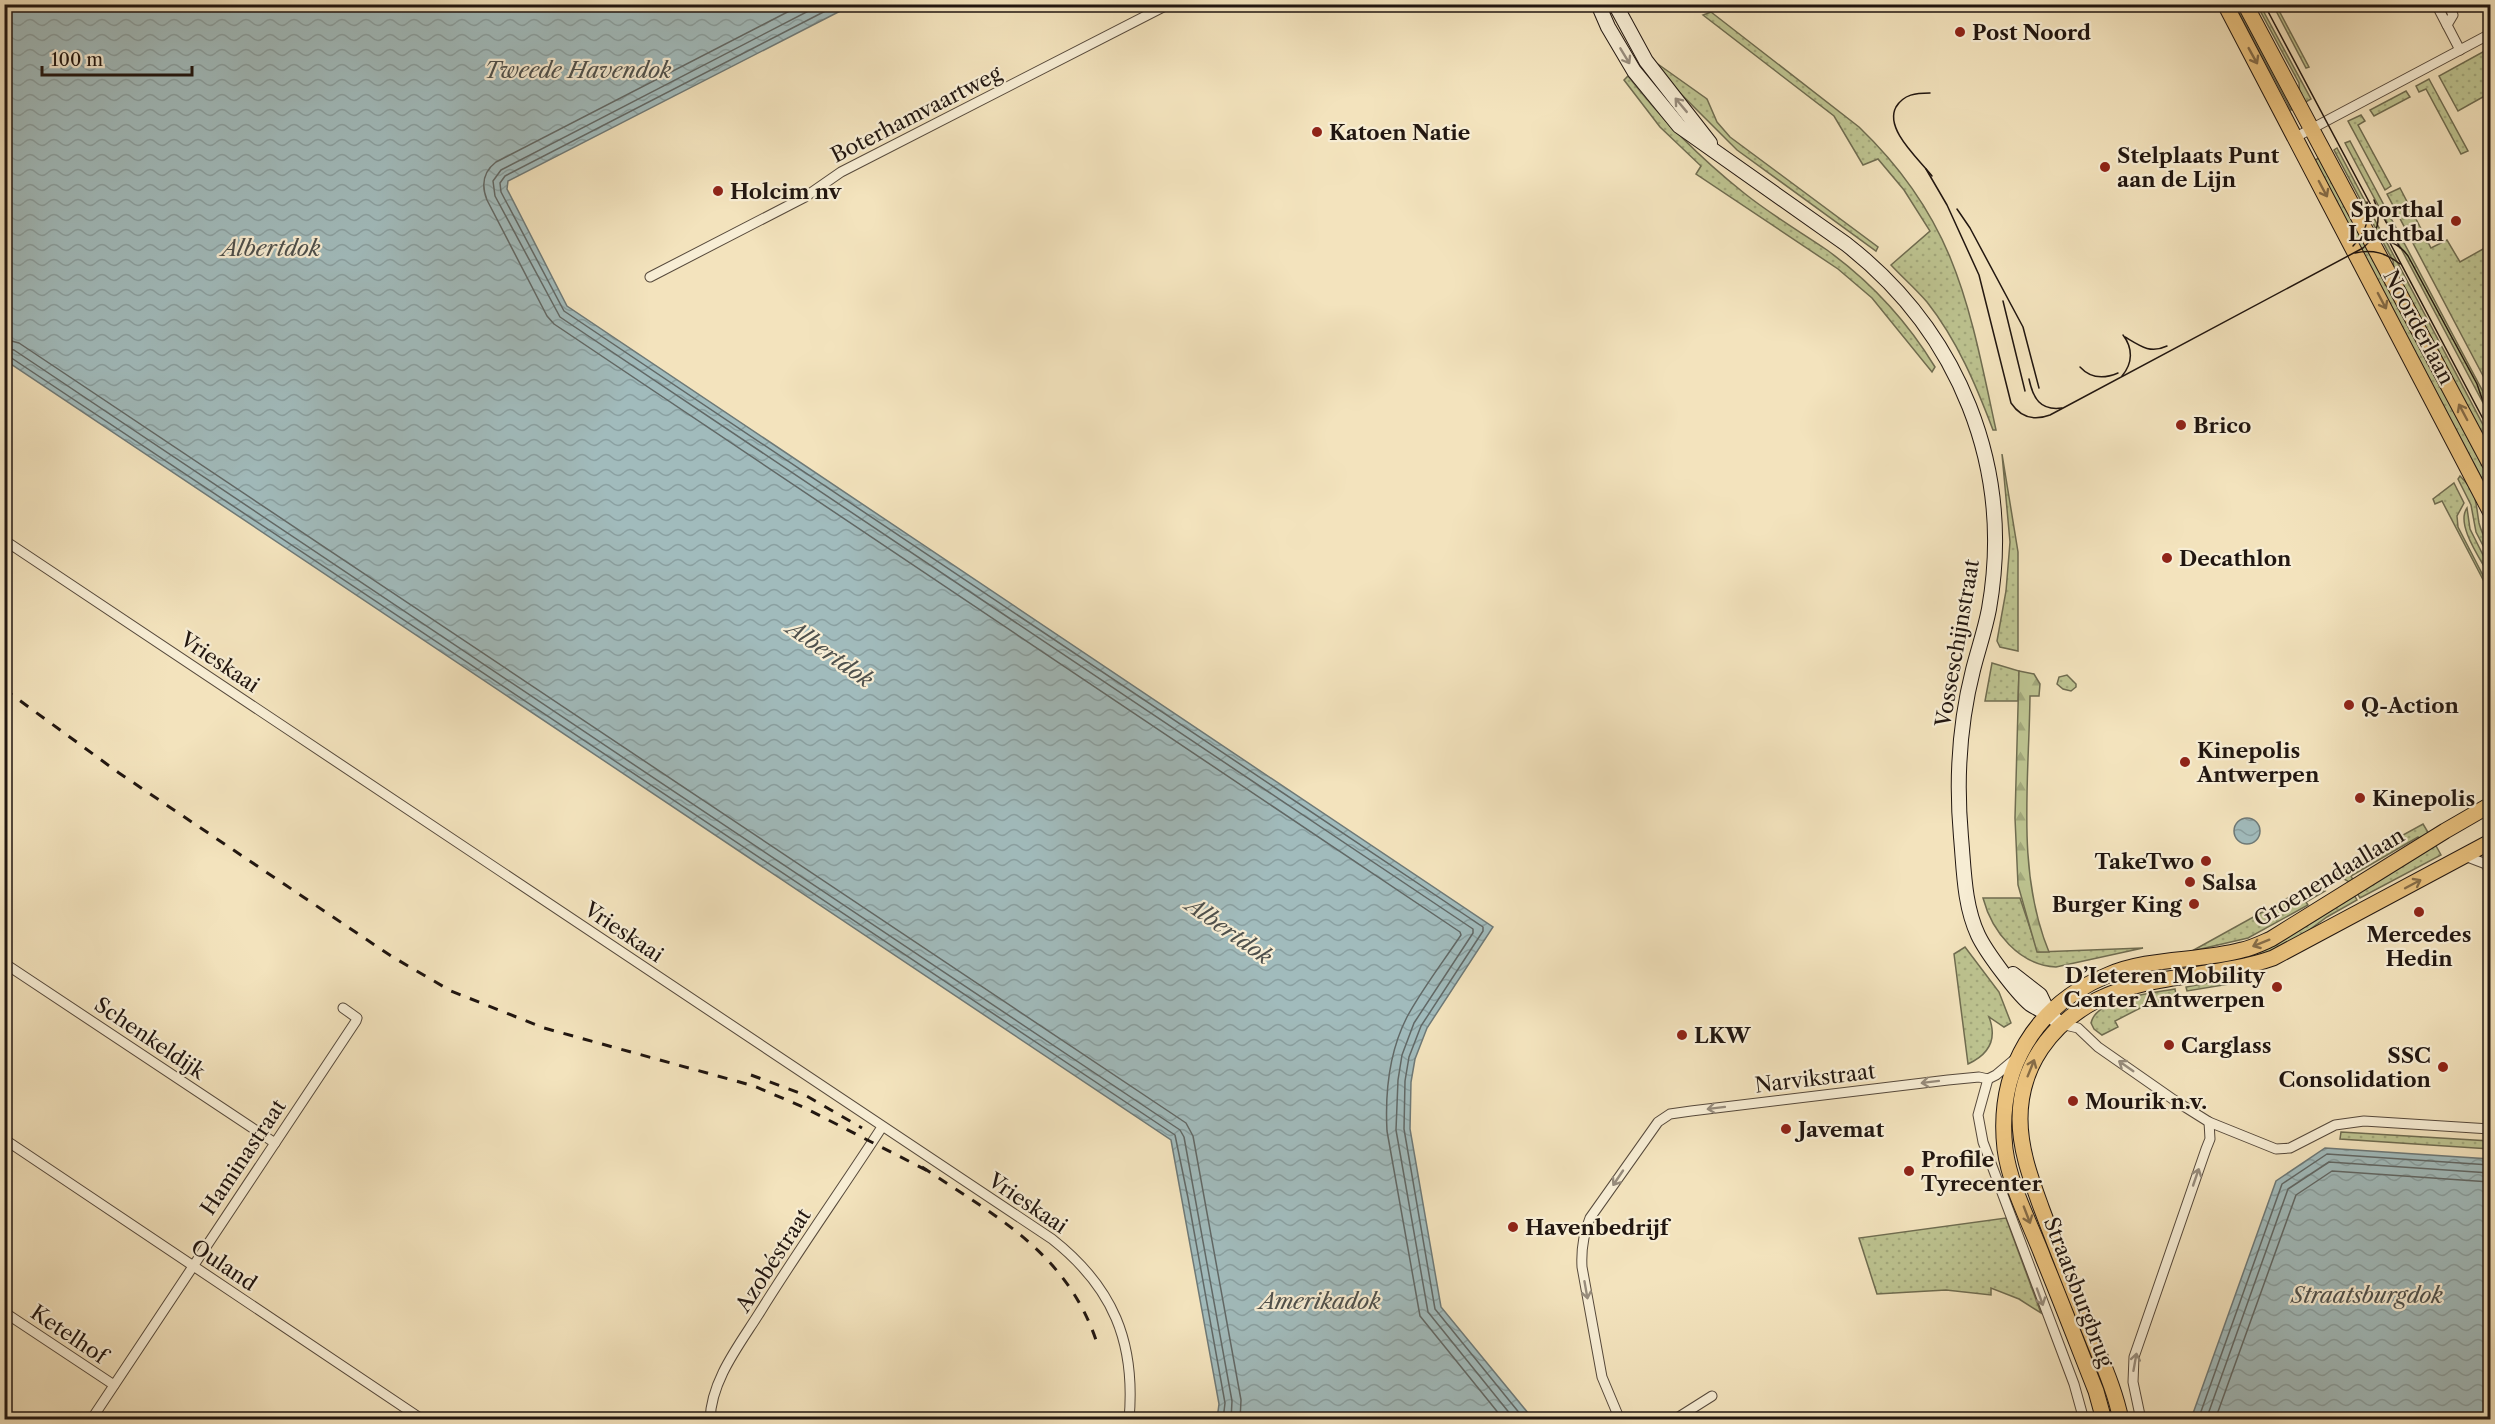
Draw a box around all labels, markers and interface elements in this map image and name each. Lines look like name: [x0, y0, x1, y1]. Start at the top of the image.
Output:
place label: Post Noord: [1972, 20, 2091, 45]
marker: Post Noord: [1953, 25, 1967, 39]
scale bar: [42, 39, 192, 77]
one-way arrow: [1619, 47, 1631, 64]
one-way arrow: [2247, 47, 2259, 64]
text: 100 m: [51, 49, 103, 71]
water label: Tweede Havendok: [484, 57, 672, 84]
street label: Boterhamvaartweg: [827, 60, 1006, 168]
one-way arrow: [1674, 98, 1688, 113]
place label: Katoen Natie: [1329, 120, 1470, 145]
marker: Katoen Natie: [1310, 125, 1324, 139]
place label: Stelplaats Punt aan de Lijn: [2117, 143, 2280, 192]
marker: Stelplaats Punt aan de Lijn: [2098, 160, 2112, 174]
place label: Holcim nv: [730, 179, 843, 204]
one-way arrow: [2317, 180, 2329, 197]
marker: Holcim nv: [711, 184, 725, 198]
place label: Sporthal Luchtbal: [2348, 197, 2444, 246]
marker: Sporthal Luchtbal: [2449, 214, 2463, 228]
water label: Albertdok: [219, 235, 321, 262]
street label: Noorderlaan: [2378, 265, 2460, 389]
one-way arrow: [2377, 292, 2388, 310]
one-way arrow: [2457, 404, 2468, 422]
place label: Brico: [2193, 413, 2251, 438]
marker: Brico: [2174, 418, 2188, 432]
place label: Decathlon: [2179, 546, 2292, 571]
marker: Decathlon: [2160, 551, 2174, 565]
street label: Vosseschijnstraat: [1930, 557, 1984, 730]
water label: Albertdok: [779, 613, 879, 694]
street label: Vrieskaai: [175, 626, 264, 697]
place label: Q-Action: [2361, 693, 2460, 718]
marker: Q-Action: [2342, 698, 2356, 712]
place label: Kinepolis Antwerpen: [2196, 738, 2320, 787]
marker: Kinepolis Antwerpen: [2178, 755, 2192, 769]
place label: Kinepolis: [2372, 786, 2475, 811]
marker: Kinepolis: [2353, 791, 2367, 805]
street label: Groenendaallaan: [2249, 822, 2409, 932]
place label: TakeTwo: [2094, 849, 2194, 874]
marker: TakeTwo: [2199, 854, 2213, 868]
place label: Salsa: [2202, 870, 2258, 895]
marker: Salsa: [2183, 875, 2197, 889]
one-way arrow: [2404, 878, 2421, 890]
water label: Albertdok: [1178, 890, 1278, 971]
place label: Burger King: [2052, 892, 2183, 917]
street label: Vrieskaai: [579, 896, 668, 967]
marker: Burger King: [2187, 897, 2201, 911]
marker: Mercedes Hedin: [2412, 905, 2426, 919]
place label: Mercedes Hedin: [2367, 922, 2471, 971]
one-way arrow: [2252, 938, 2270, 949]
place label: D’Ieteren Mobility Center Antwerpen: [2063, 963, 2266, 1012]
marker: D’Ieteren Mobility Center Antwerpen: [2270, 980, 2284, 994]
street label: Schenkeldijk: [90, 992, 211, 1085]
place label: LKW: [1694, 1023, 1751, 1048]
marker: LKW: [1675, 1028, 1689, 1042]
place label: Carglass: [2181, 1033, 2271, 1058]
marker: Carglass: [2162, 1038, 2176, 1052]
place label: SSC Consolidation: [2279, 1043, 2432, 1092]
street label: Narvikstraat: [1753, 1058, 1877, 1098]
one-way arrow: [2026, 1059, 2037, 1078]
one-way arrow: [2118, 1060, 2134, 1072]
marker: SSC Consolidation: [2436, 1060, 2450, 1074]
one-way arrow: [1921, 1077, 1941, 1088]
place label: Mourik n.v.: [2085, 1089, 2207, 1114]
street label: Haminastraat: [195, 1094, 291, 1219]
marker: Mourik n.v.: [2066, 1094, 2080, 1108]
one-way arrow: [1706, 1102, 1726, 1113]
place label: Javemat: [1794, 1117, 1885, 1142]
marker: Javemat: [1779, 1122, 1793, 1136]
place label: Profile Tyrecenter: [1921, 1147, 2043, 1196]
marker: Profile Tyrecenter: [1902, 1164, 1916, 1178]
street label: Vrieskaai: [983, 1167, 1072, 1238]
one-way arrow: [2192, 1168, 2203, 1187]
one-way arrow: [1612, 1169, 1624, 1186]
street label: Azobéstraat: [730, 1203, 816, 1317]
one-way arrow: [2022, 1205, 2033, 1223]
street label: Straatsburgbrug: [2039, 1214, 2119, 1371]
place label: Havenbedrijf: [1525, 1215, 1672, 1240]
marker: Havenbedrijf: [1506, 1220, 1520, 1234]
street label: Ouland: [186, 1234, 262, 1296]
one-way arrow: [1581, 1280, 1592, 1300]
water label: Straatsburgdok: [2289, 1282, 2443, 1309]
one-way arrow: [2036, 1287, 2047, 1306]
water label: Amerikadok: [1256, 1288, 1381, 1315]
street label: Ketelhof: [26, 1299, 114, 1370]
one-way arrow: [2129, 1353, 2140, 1372]

